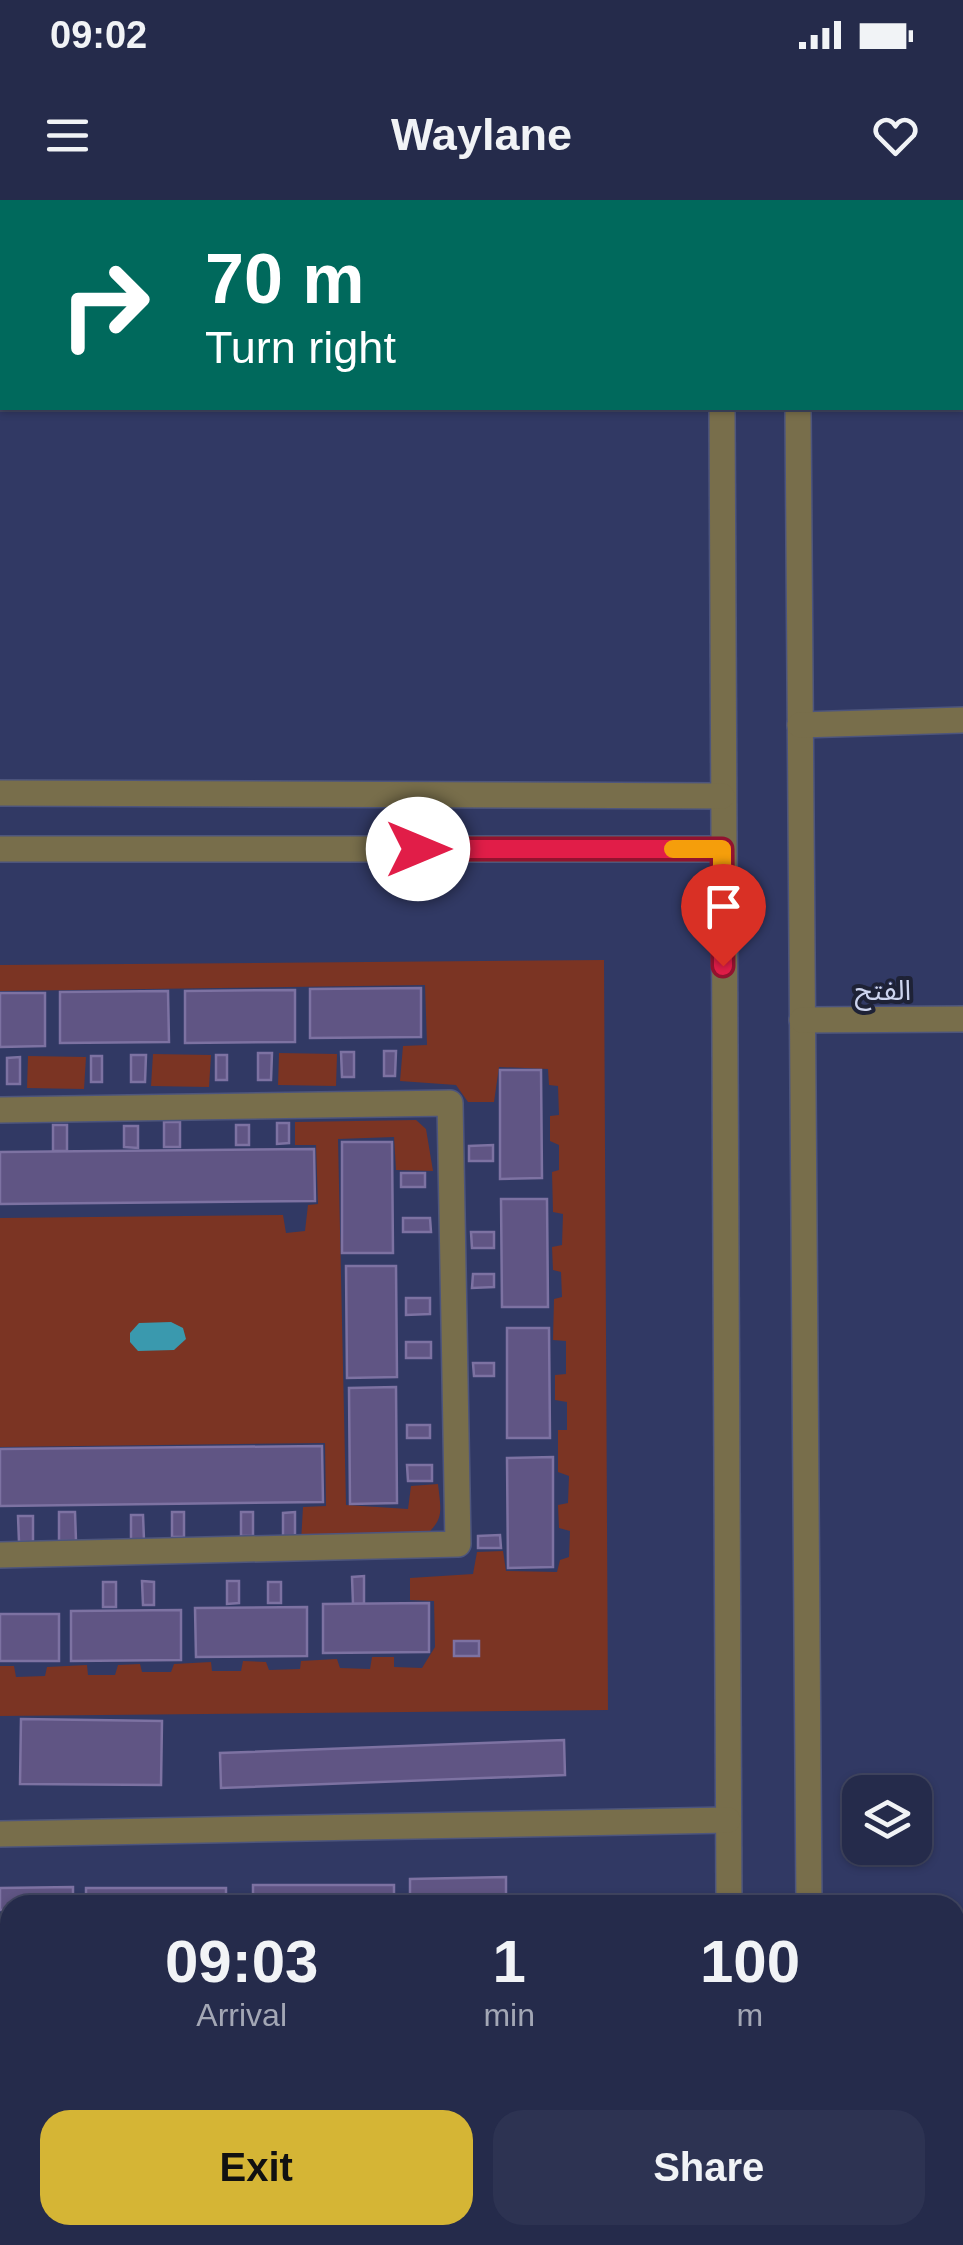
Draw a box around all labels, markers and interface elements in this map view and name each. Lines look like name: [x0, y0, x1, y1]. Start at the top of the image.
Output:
text: 09:02: [50, 14, 147, 56]
icon: menu: [40, 108, 95, 163]
icon: heart: [868, 108, 923, 163]
text: Waylane: [391, 109, 572, 160]
icon: right: [40, 240, 170, 370]
text: 70 m: [205, 240, 365, 318]
text: Turn right: [205, 322, 396, 373]
position arrow: [366, 797, 470, 901]
pin: [681, 864, 766, 967]
icon: arrive: [696, 879, 751, 934]
street label: الفتح: [855, 975, 911, 1011]
map controls: [842, 1775, 932, 1865]
button: layers: [842, 1775, 932, 1865]
text: 09:03: [165, 1928, 318, 1995]
text: 1: [492, 1928, 526, 1995]
text: 100: [700, 1928, 800, 1995]
text: Arrival: [196, 1997, 287, 2033]
text: min: [483, 1997, 535, 2033]
text: m: [737, 1997, 763, 2033]
button: Exit: [40, 2110, 473, 2225]
button: Share: [493, 2110, 925, 2225]

